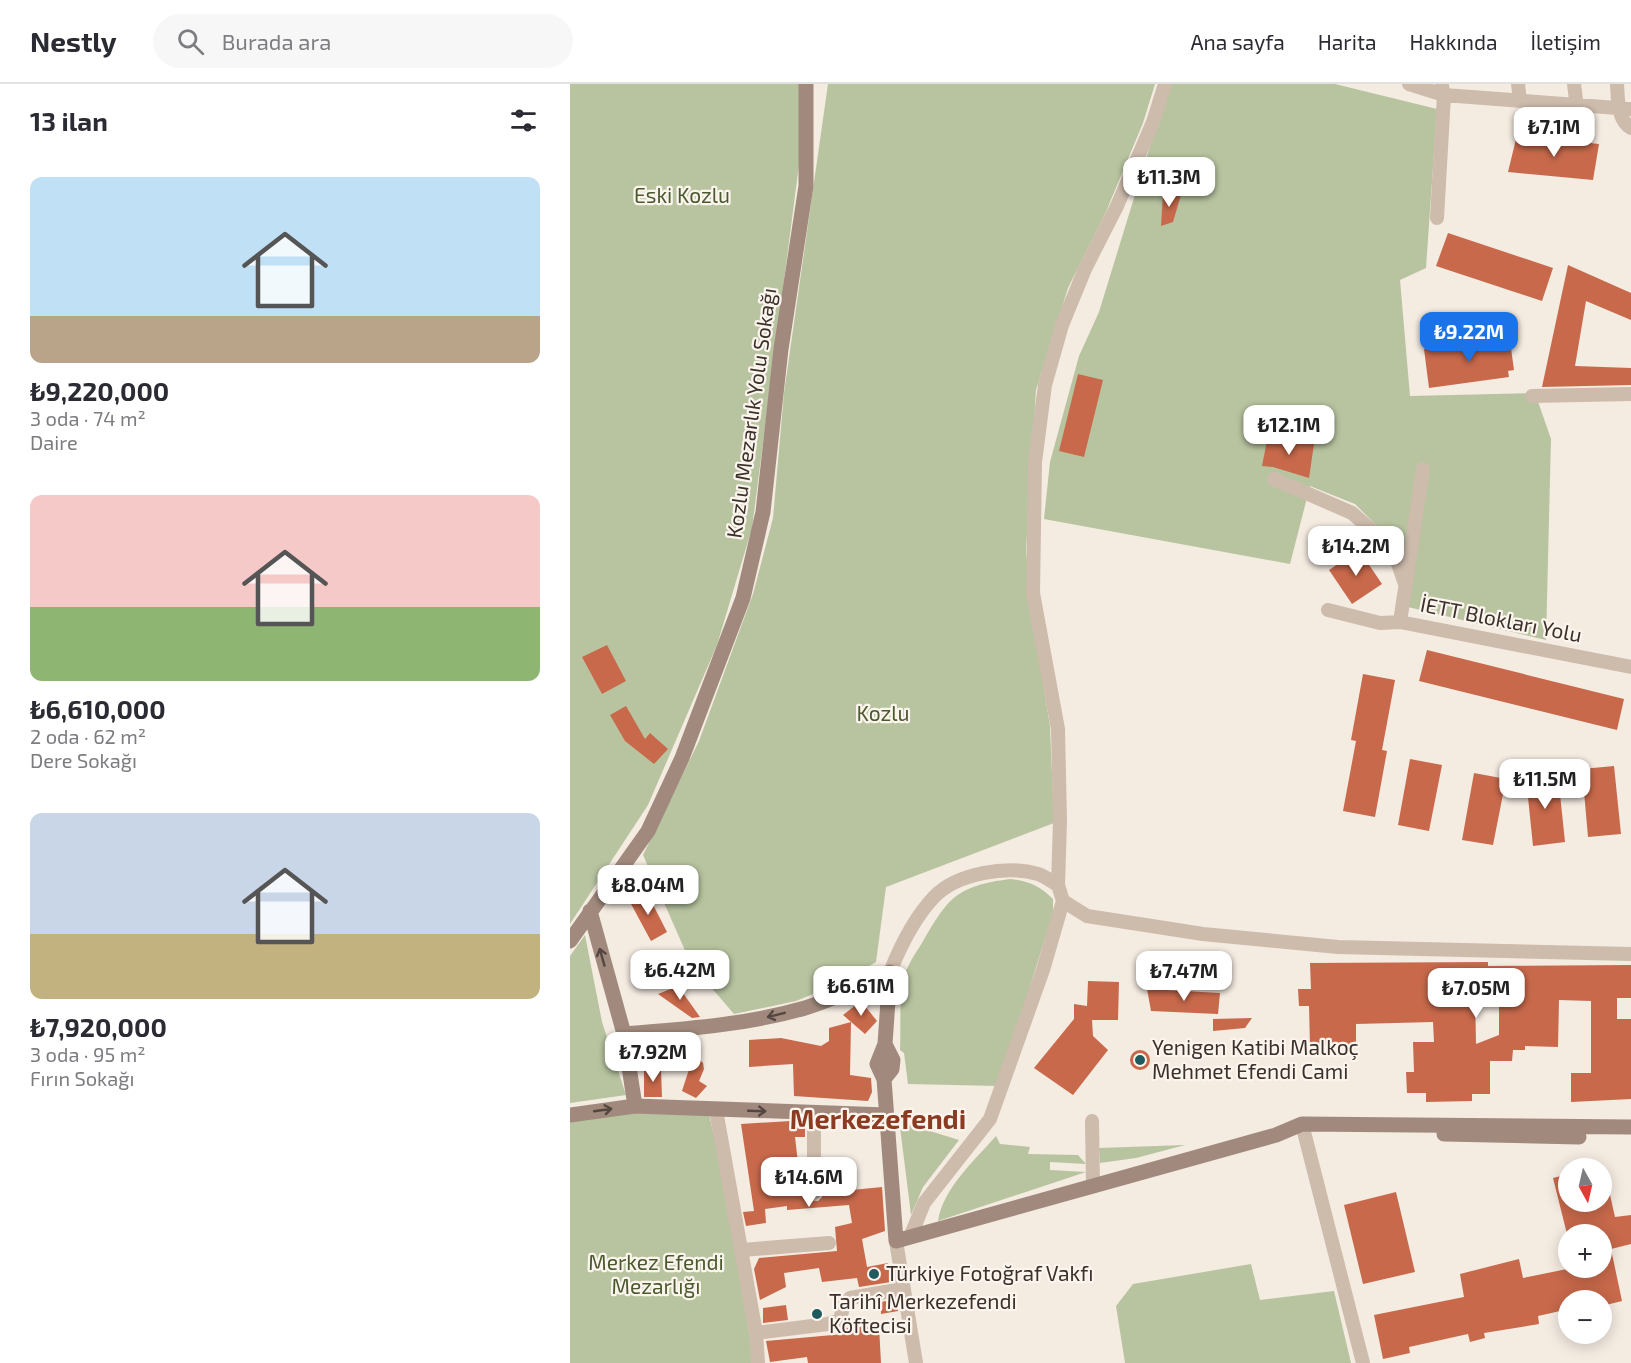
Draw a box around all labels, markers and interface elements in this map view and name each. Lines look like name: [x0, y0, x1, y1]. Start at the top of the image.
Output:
search box: [153, 14, 573, 68]
text: Nestly: [30, 24, 117, 58]
icon: search: [174, 25, 207, 58]
text: Burada ara: [222, 28, 331, 54]
text: Ana sayfa: [1190, 29, 1285, 54]
text: Harita: [1318, 29, 1377, 54]
text: Hakkında: [1410, 29, 1497, 54]
text: İletişim: [1530, 29, 1601, 54]
icon: filters: [507, 104, 540, 137]
text: 13 ilan: [30, 105, 108, 136]
pin: ₺7.1M: [1512, 107, 1596, 158]
text: ₺7.1M: [1528, 114, 1580, 138]
pin: ₺11.3M: [1120, 157, 1218, 208]
text: ₺11.3M: [1137, 164, 1201, 188]
park label: Eski Kozlu: [634, 182, 730, 207]
icon: home: [231, 216, 339, 324]
street label: Kozlu Mezarlık Yolu Sokağı: [721, 286, 780, 539]
pin: ₺9.22M: [1420, 312, 1518, 363]
text: ₺9.22M: [1434, 319, 1504, 343]
text: ₺9,220,000: [30, 375, 169, 406]
pin: ₺12.1M: [1240, 405, 1338, 456]
text: 3 oda · 74 m²: [30, 406, 146, 430]
text: ₺12.1M: [1257, 412, 1321, 436]
text: Daire: [30, 430, 78, 454]
pin: ₺14.2M: [1307, 526, 1405, 577]
text: ₺14.2M: [1322, 533, 1390, 557]
icon: home: [231, 534, 339, 642]
street label: İETT Blokları Yolu: [1418, 591, 1584, 646]
text: ₺6,610,000: [30, 693, 166, 724]
park label: Kozlu: [857, 700, 909, 725]
text: 2 oda · 62 m²: [30, 724, 146, 748]
text: Dere Sokağı: [30, 748, 137, 772]
pin: ₺11.5M: [1496, 759, 1594, 810]
text: ₺11.5M: [1513, 766, 1577, 790]
icon: home: [231, 852, 339, 960]
pin: ₺8.04M: [599, 865, 697, 916]
text: ₺8.04M: [612, 872, 684, 896]
one-way arrow: [596, 948, 608, 967]
pin: ₺6.42M: [631, 950, 729, 1001]
pin: ₺7.47M: [1135, 951, 1233, 1002]
text: ₺6.42M: [644, 957, 716, 981]
text: ₺7.47M: [1150, 958, 1218, 982]
pin: ₺6.61M: [812, 966, 910, 1017]
pin: ₺7.05M: [1427, 968, 1525, 1019]
text: ₺6.61M: [827, 973, 895, 997]
text: ₺7.05M: [1442, 975, 1510, 999]
one-way arrow: [767, 1009, 786, 1021]
text: ₺7,920,000: [30, 1011, 167, 1042]
pin: ₺7.92M: [604, 1032, 702, 1083]
place label: Yenigen Katibi Malkoç Mehmet Efendi Cami: [1152, 1034, 1359, 1083]
text: ₺7.92M: [619, 1039, 687, 1063]
text: 3 oda · 95 m²: [30, 1042, 145, 1066]
marker: Yenigen Katibi Malkoç Mehmet Efendi Cami: [1133, 1053, 1147, 1067]
text: Fırın Sokağı: [30, 1066, 134, 1090]
district label: Merkezefendi: [790, 1102, 966, 1134]
one-way arrow: [592, 1105, 612, 1116]
one-way arrow: [746, 1105, 766, 1117]
pin: ₺14.6M: [760, 1157, 858, 1208]
north arrow: [1558, 1158, 1612, 1212]
map controls: [1558, 1158, 1612, 1344]
text: ₺14.6M: [775, 1164, 843, 1188]
button: +: [1558, 1224, 1612, 1278]
park label: Merkez Efendi Mezarlığı: [588, 1249, 724, 1298]
place label: Türkiye Fotoğraf Vakfı: [886, 1260, 1093, 1285]
marker: Türkiye Fotoğraf Vakfı: [867, 1267, 881, 1281]
place label: Tarihî Merkezefendi Köftecisi: [829, 1288, 1017, 1337]
button: −: [1558, 1290, 1612, 1344]
marker: Tarihî Merkezefendi Köftecisi: [810, 1307, 824, 1321]

